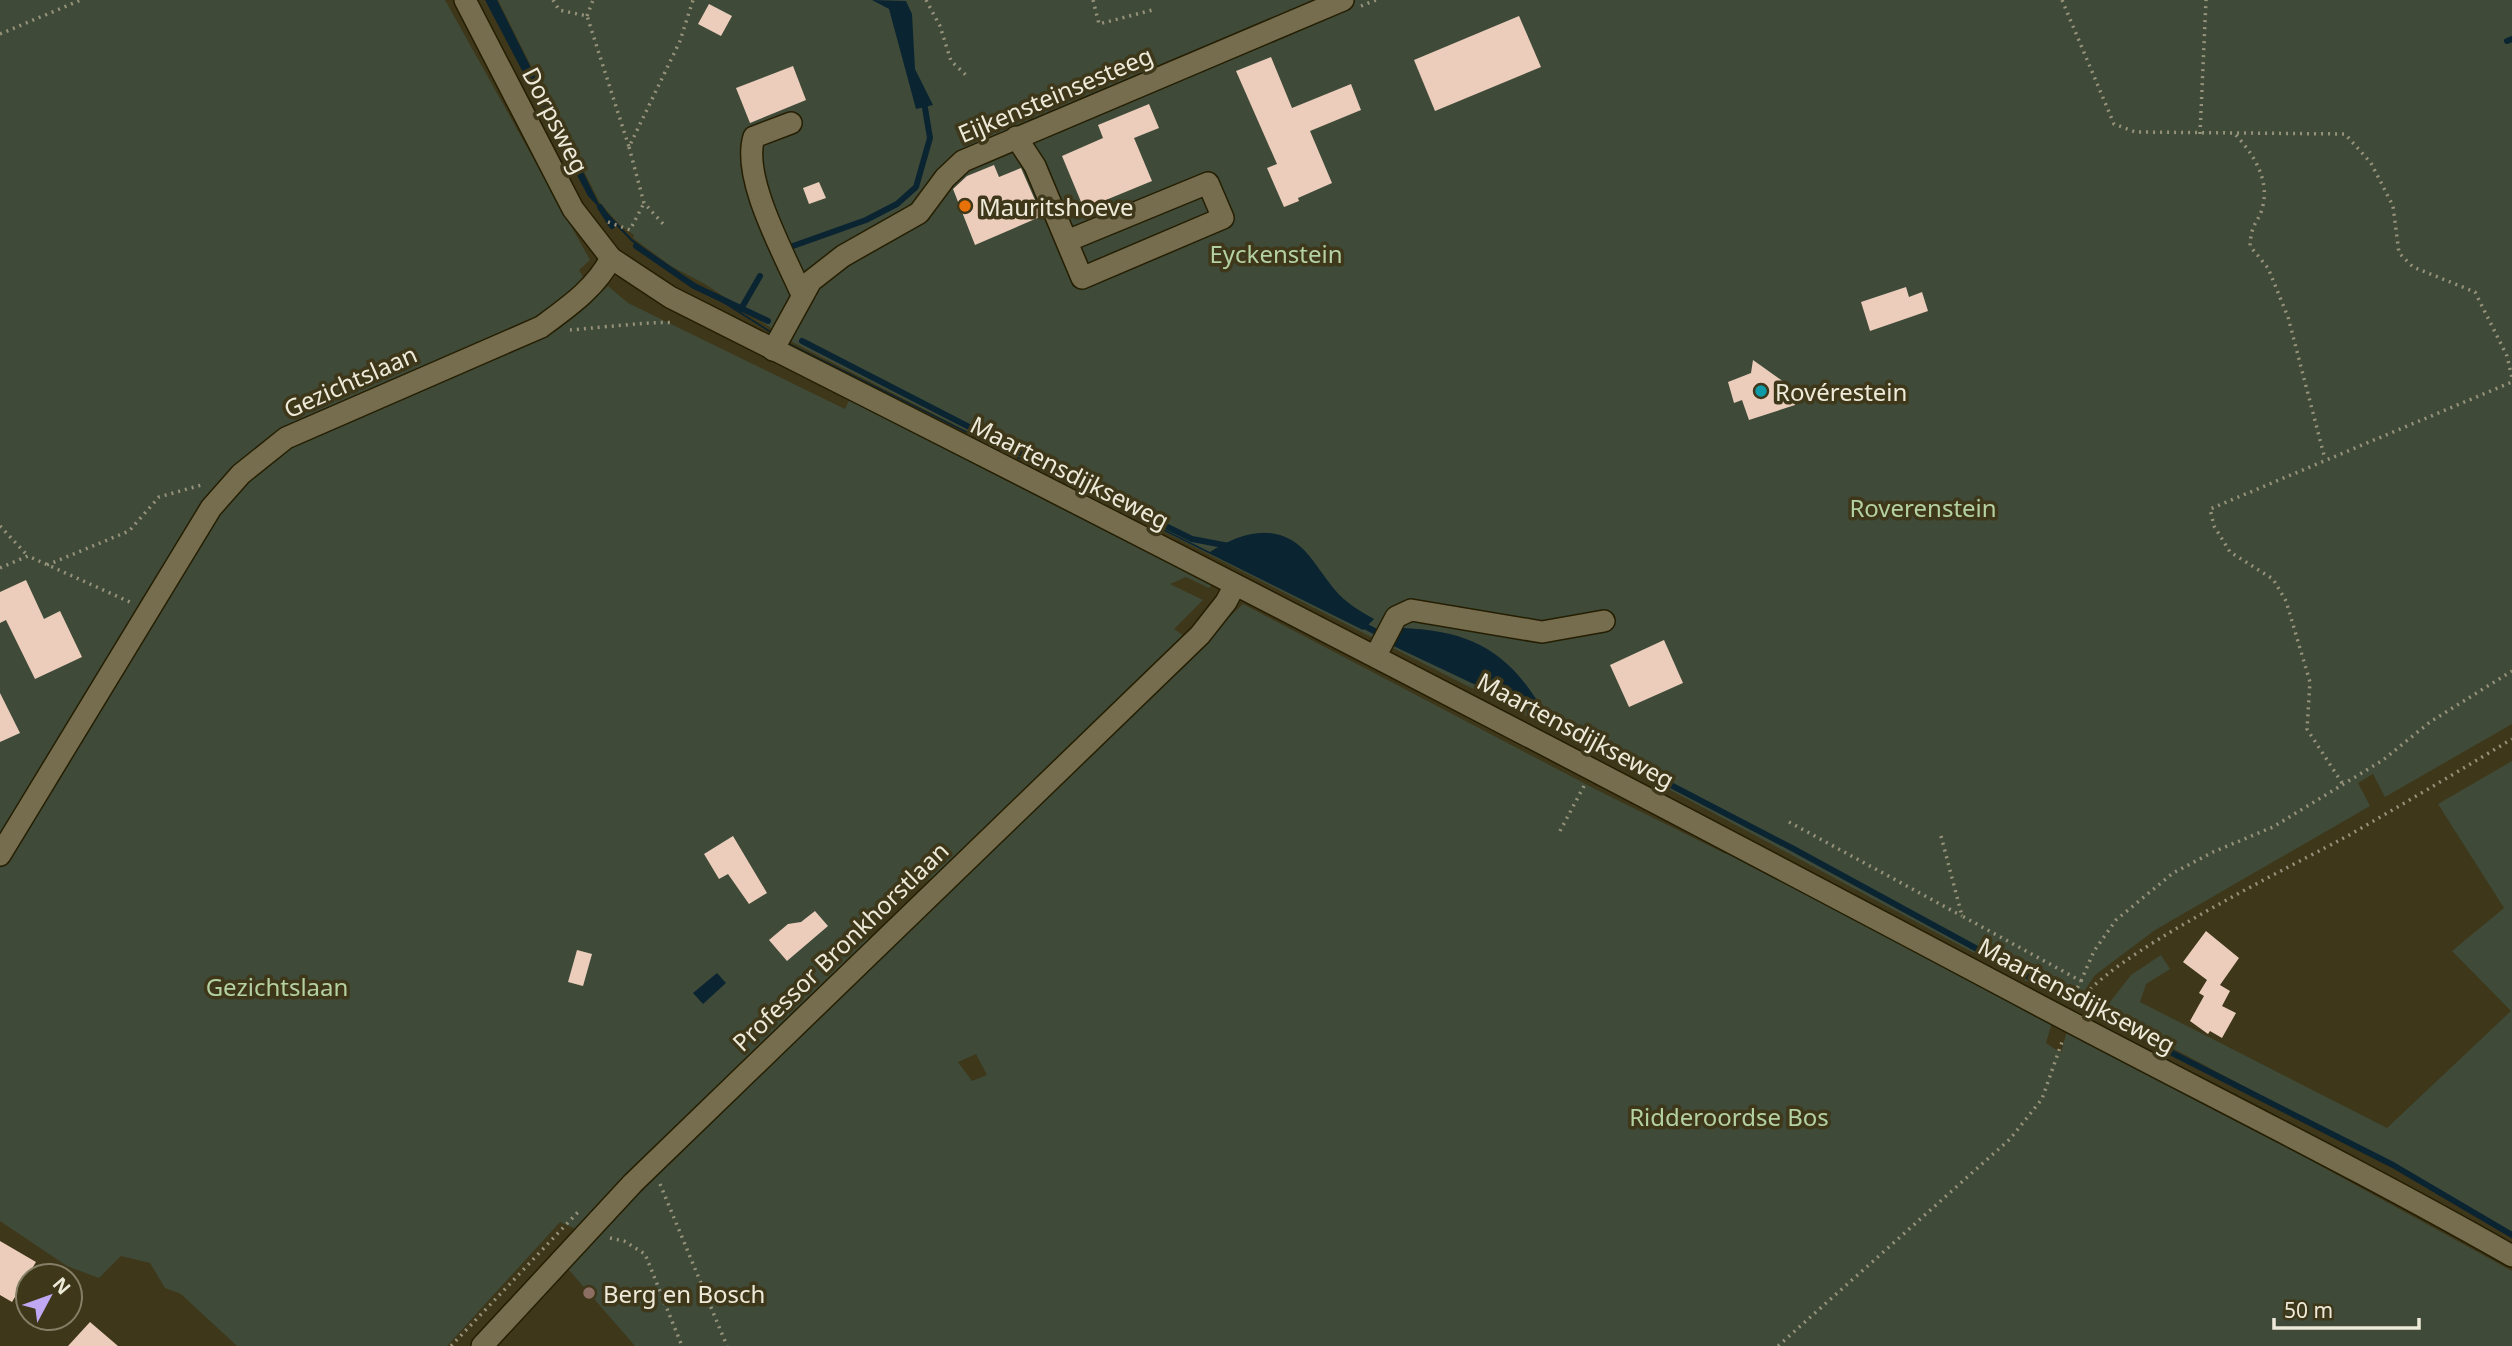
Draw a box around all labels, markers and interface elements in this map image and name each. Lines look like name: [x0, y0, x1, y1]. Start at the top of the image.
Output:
street label: Eijkensteinsesteeg: [953, 38, 1157, 150]
street label: Dorpsweg: [515, 61, 597, 179]
place label: Mauritshoeve: [979, 190, 1133, 223]
marker: Mauritshoeve: [957, 198, 973, 214]
park label: Eyckenstein: [1209, 237, 1343, 270]
street label: Gezichtslaan: [278, 337, 422, 425]
place label: Rovérestein: [1775, 375, 1907, 408]
marker: Rovérestein: [1753, 383, 1769, 399]
street label: Maartensdijkseweg: [965, 408, 1175, 536]
park label: Roverenstein: [1849, 491, 1997, 524]
street label: Maartensdijkseweg: [1472, 664, 1680, 796]
street label: Professor Bronkhorstlaan: [725, 834, 955, 1058]
street label: Maartensdijkseweg: [1973, 929, 2181, 1061]
park label: Gezichtslaan: [206, 970, 348, 1003]
park label: Ridderoordse Bos: [1629, 1100, 1829, 1133]
north arrow: [14, 1262, 84, 1332]
text: N: [47, 1271, 77, 1300]
place label: Berg en Bosch: [603, 1277, 765, 1310]
marker: Berg en Bosch: [581, 1285, 597, 1301]
scale bar: [2274, 1286, 2419, 1330]
text: 50 m: [2284, 1296, 2333, 1324]

